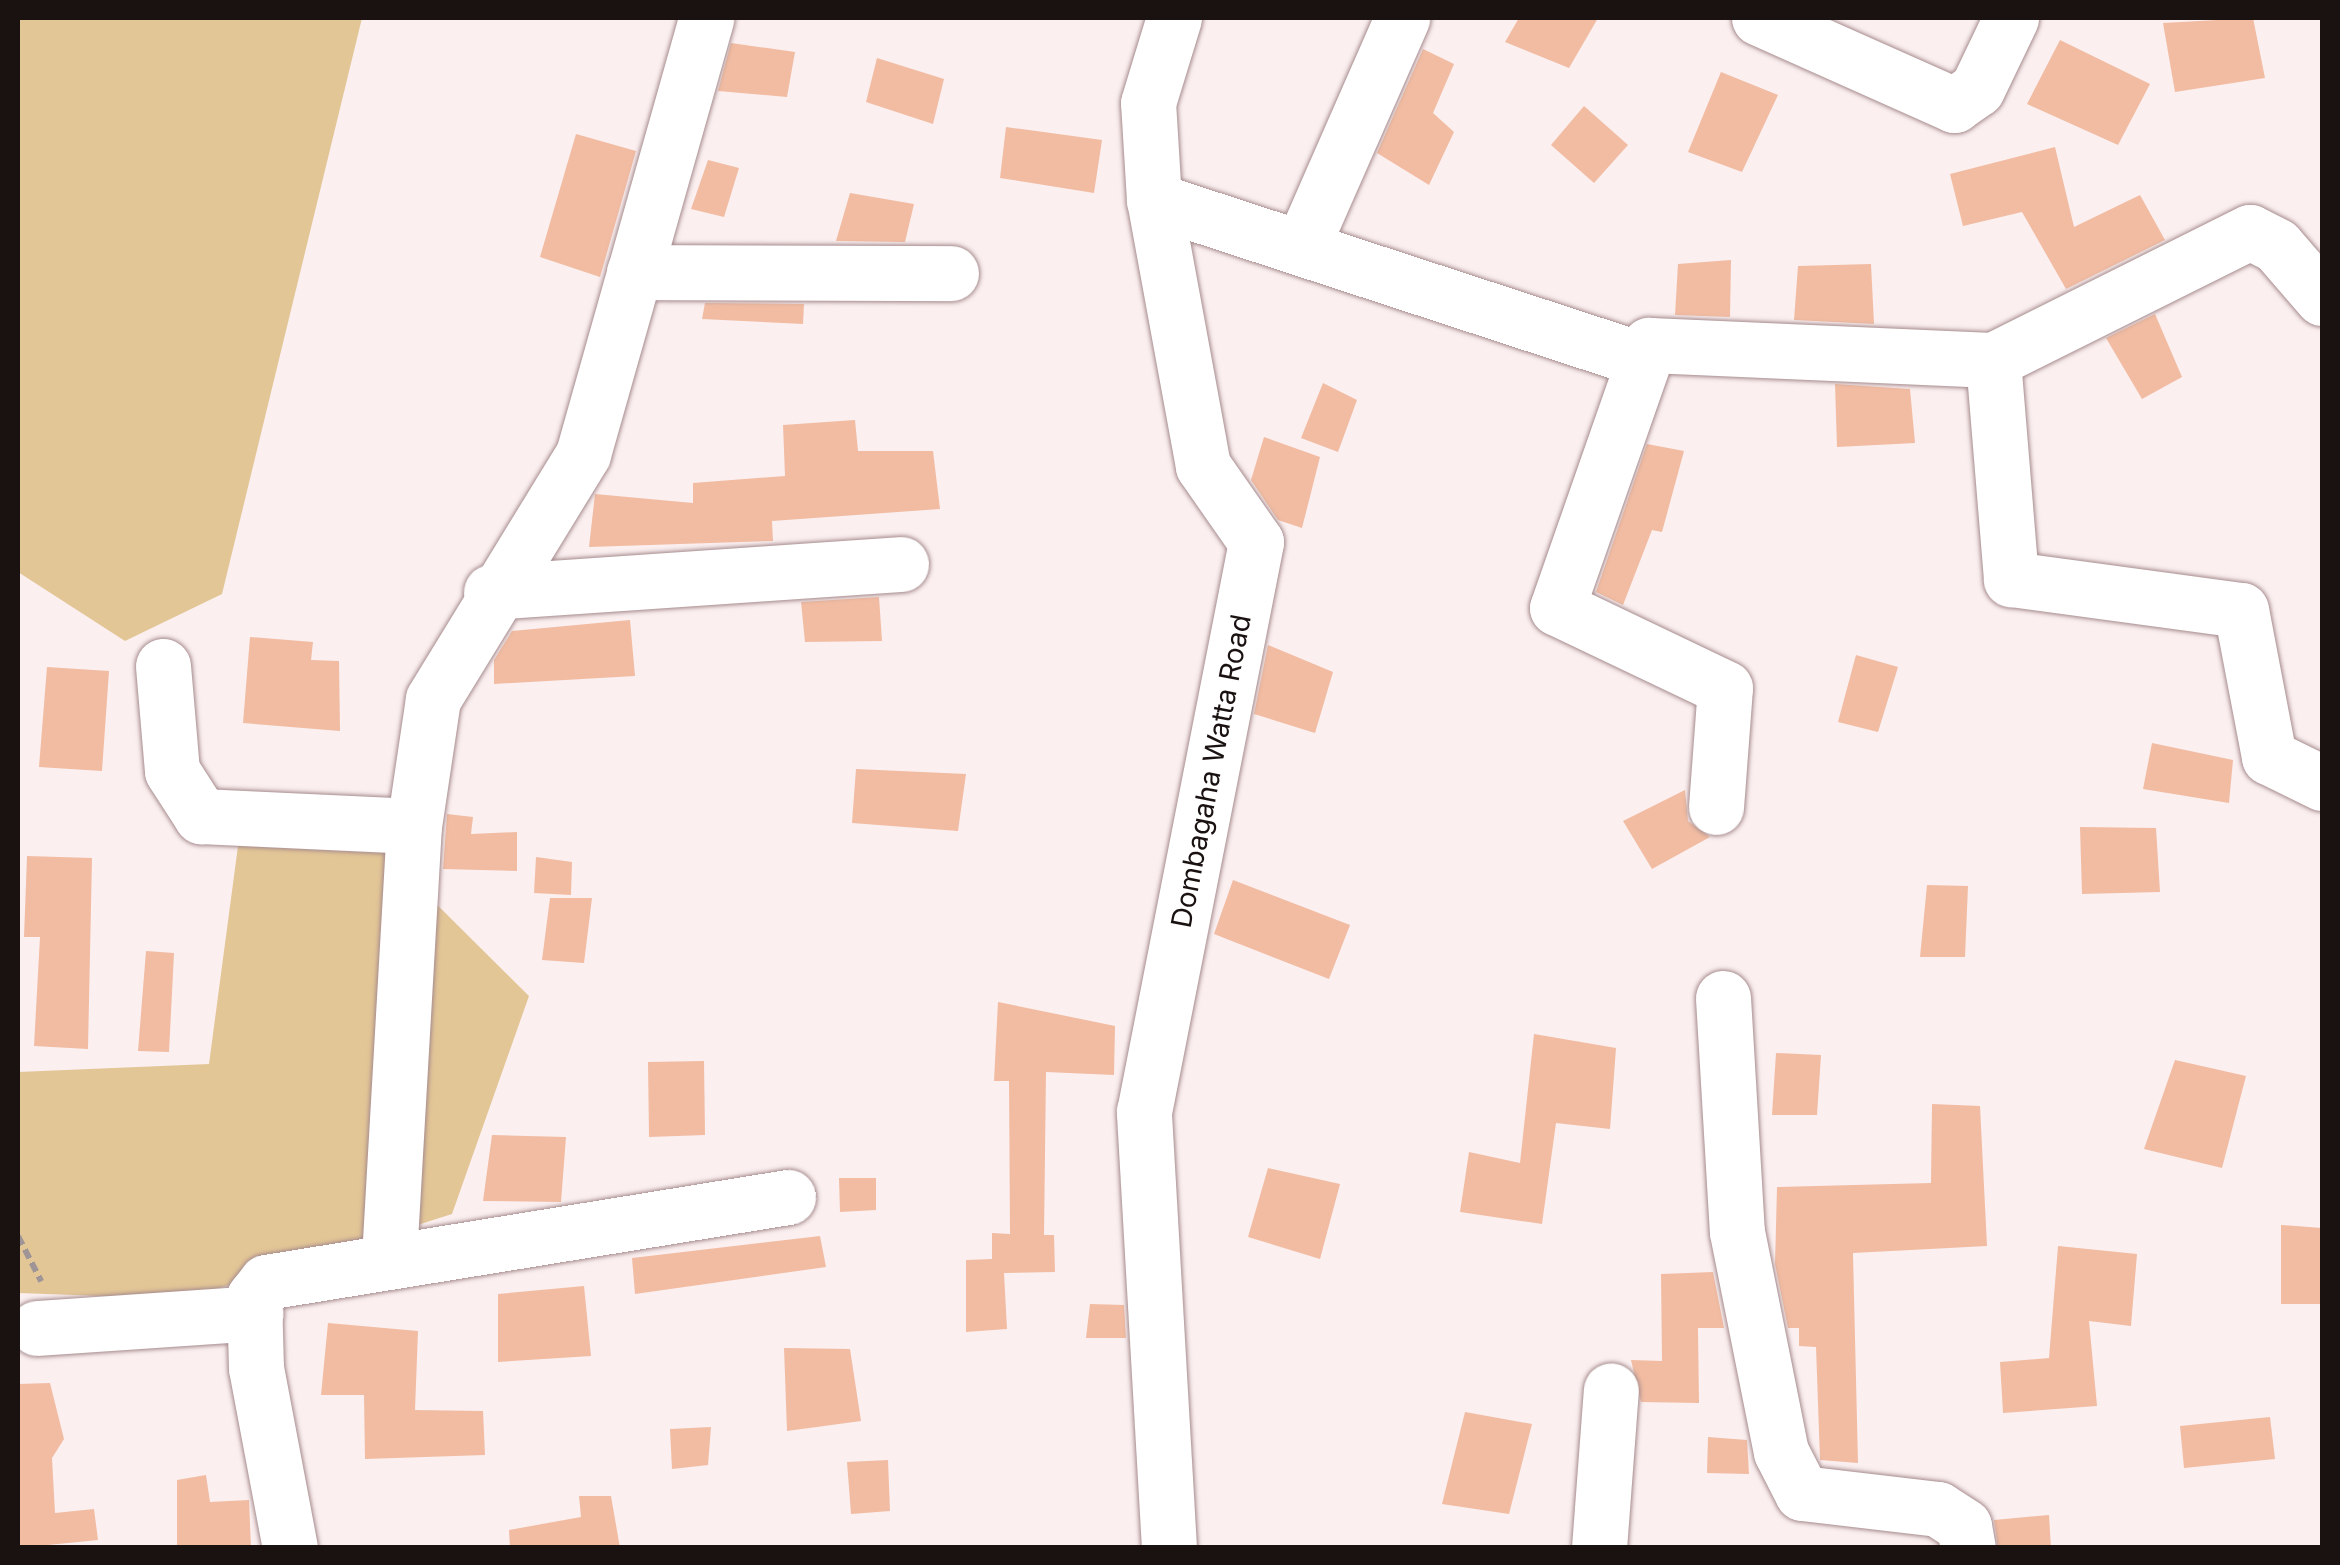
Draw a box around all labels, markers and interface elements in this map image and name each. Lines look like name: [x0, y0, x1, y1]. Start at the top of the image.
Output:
street label: Dombagaha Watta Road: [1164, 611, 1258, 931]

